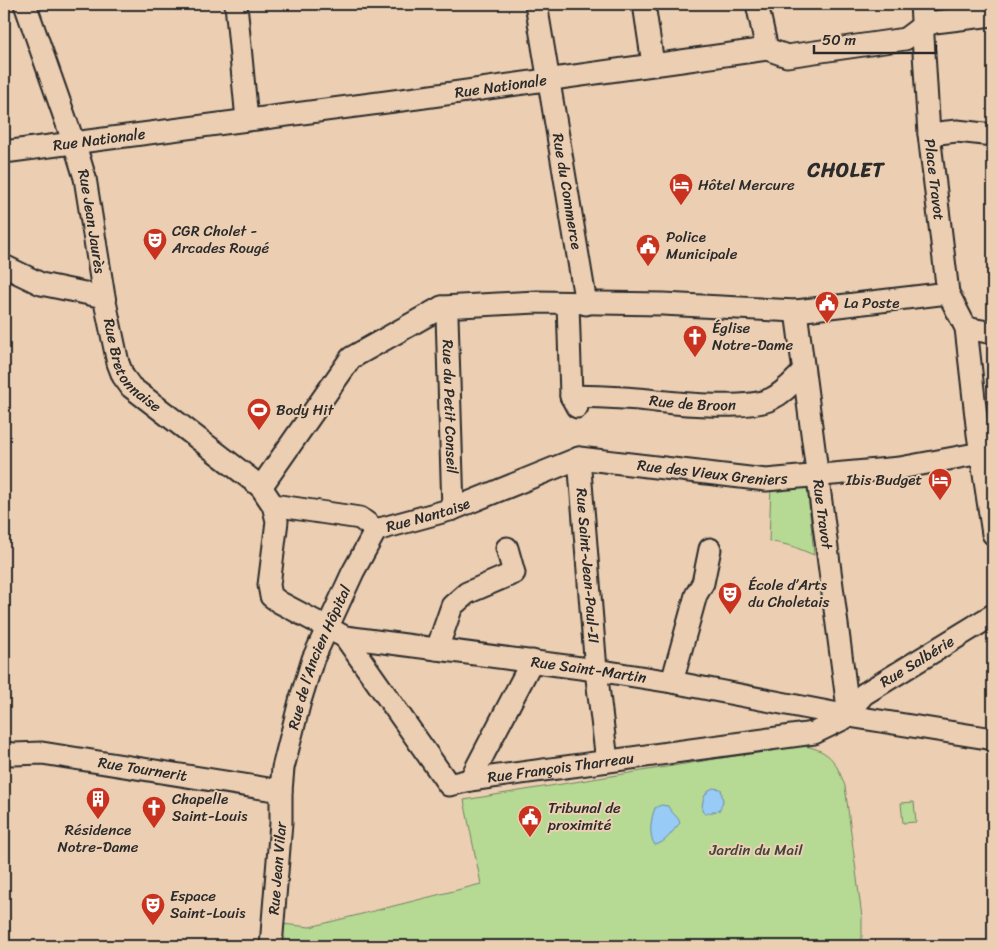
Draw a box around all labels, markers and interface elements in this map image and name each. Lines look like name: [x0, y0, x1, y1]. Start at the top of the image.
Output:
scale bar: [814, 22, 937, 54]
text: 50 m: [822, 27, 857, 53]
street label: Rue Nationale: [453, 67, 549, 106]
street label: Rue Nationale: [51, 121, 147, 158]
street label: Rue du Commerce: [545, 131, 590, 251]
street label: Place Travot: [917, 137, 952, 222]
district label: CHOLET: [806, 153, 885, 188]
street label: Rue Jean Jaurès: [70, 166, 113, 276]
hotel icon: Hôtel Mercure: [668, 172, 694, 206]
place label: Hôtel Mercure: [698, 172, 795, 198]
place label: CGR Cholet - Arcades Rougé: [171, 218, 270, 261]
place label: Police Municipale: [666, 224, 738, 267]
theatre icon: CGR Cholet - Arcades Rougé: [142, 227, 168, 261]
public building icon: Police Municipale: [635, 233, 661, 267]
public building icon: La Poste: [814, 290, 840, 324]
place label: La Poste: [844, 290, 899, 316]
place label: Église Notre-Dame: [712, 315, 793, 358]
street label: Rue Bretonnaise: [96, 316, 167, 419]
church icon: Église Notre-Dame: [682, 324, 708, 358]
street label: Rue du Petit Conseil: [435, 339, 465, 475]
street label: Rue de Broon: [648, 387, 736, 418]
sports icon: Body Hit: [246, 397, 272, 431]
place label: Body Hit: [276, 397, 334, 423]
street label: Rue des Vieux Greniers: [636, 452, 789, 493]
place label: Ibis Budget: [845, 467, 922, 493]
hotel icon: Ibis Budget: [927, 467, 953, 501]
street label: Rue Travot: [805, 478, 840, 551]
street label: Rue Saint-Jean-Paul-II: [568, 487, 607, 645]
street label: Rue Nantaise: [383, 490, 474, 540]
place label: École d’Arts du Choletais: [748, 572, 829, 615]
street label: Rue de l’Ancien Hôpital: [280, 580, 359, 733]
theatre icon: École d’Arts du Choletais: [717, 581, 743, 615]
street label: Rue Salbérie: [875, 628, 960, 694]
street label: Rue Saint-Martin: [530, 649, 648, 691]
street label: Rue François Tharreau: [486, 745, 635, 790]
street label: Rue Tournerit: [96, 749, 189, 789]
building icon: Résidence Notre-Dame: [85, 786, 111, 820]
place label: Chapelle Saint-Louis: [172, 786, 248, 829]
church icon: Chapelle Saint-Louis: [141, 795, 167, 829]
place label: Tribunal de proximité: [547, 795, 621, 838]
public building icon: Tribunal de proximité: [517, 804, 543, 838]
place label: Résidence Notre-Dame: [57, 817, 139, 860]
street label: Rue Jean Vilar: [261, 820, 294, 916]
park label: Jardin du Mail: [709, 837, 803, 863]
place label: Espace Saint-Louis: [170, 883, 246, 926]
theatre icon: Espace Saint-Louis: [140, 892, 166, 926]

